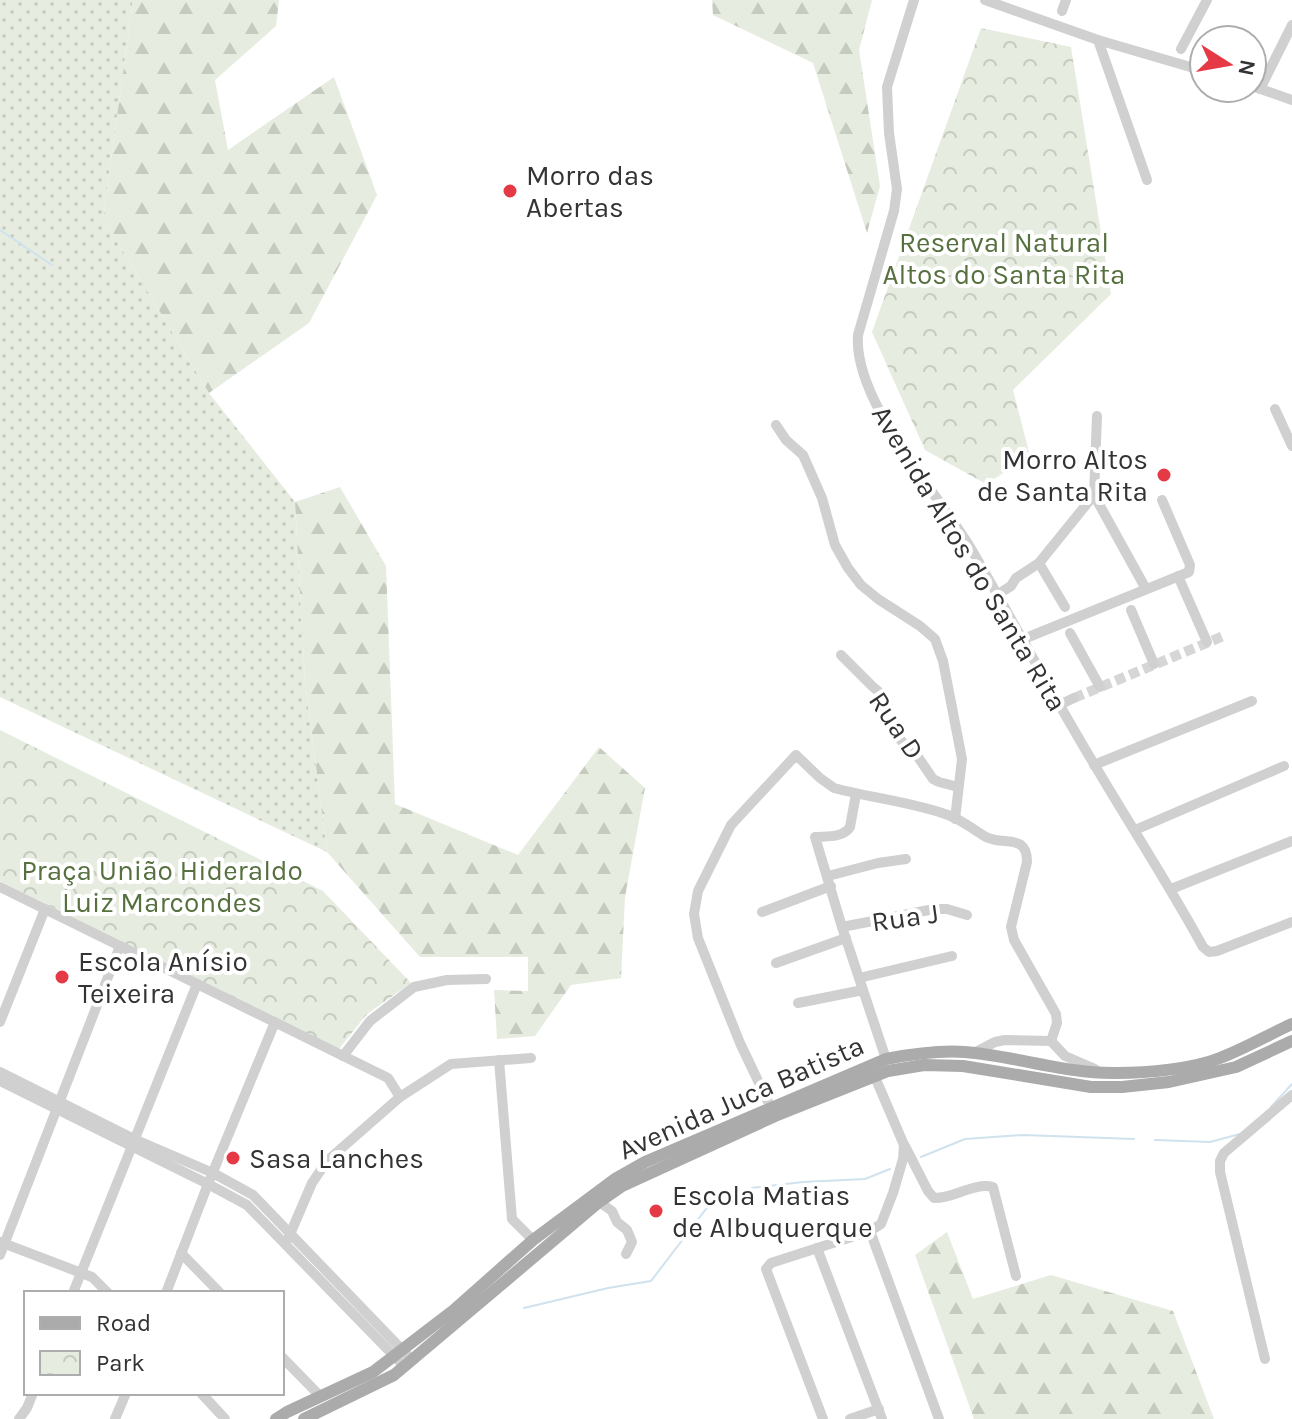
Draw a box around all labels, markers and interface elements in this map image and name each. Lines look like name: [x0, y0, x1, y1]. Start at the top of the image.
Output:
north arrow: [1188, 24, 1268, 104]
text: N: [1232, 57, 1261, 78]
place label: Morro das Abertas: [526, 159, 654, 224]
marker: Morro das Abertas: [501, 182, 519, 200]
park label: Reserval Natural Altos do Santa Rita: [883, 226, 1125, 291]
street label: Avenida Altos do Santa Rita: [865, 399, 1074, 717]
place label: Morro Altos de Santa Rita: [977, 443, 1148, 508]
marker: Morro Altos de Santa Rita: [1155, 466, 1173, 484]
street label: Rua D: [862, 685, 931, 765]
park label: Praça União Hideraldo Luiz Marcondes: [21, 854, 303, 919]
street label: Rua J: [869, 896, 941, 939]
place label: Escola Anísio Teixeira: [78, 945, 248, 1010]
marker: Escola Anísio Teixeira: [53, 968, 71, 986]
street label: Avenida Juca Batista: [613, 1029, 869, 1166]
place label: Sasa Lanches: [249, 1142, 424, 1175]
marker: Sasa Lanches: [224, 1149, 242, 1167]
place label: Escola Matias de Albuquerque: [672, 1179, 873, 1244]
marker: Escola Matias de Albuquerque: [647, 1202, 665, 1220]
legend: [24, 1291, 284, 1395]
text: Road: [96, 1309, 151, 1337]
text: Park: [96, 1349, 145, 1377]

